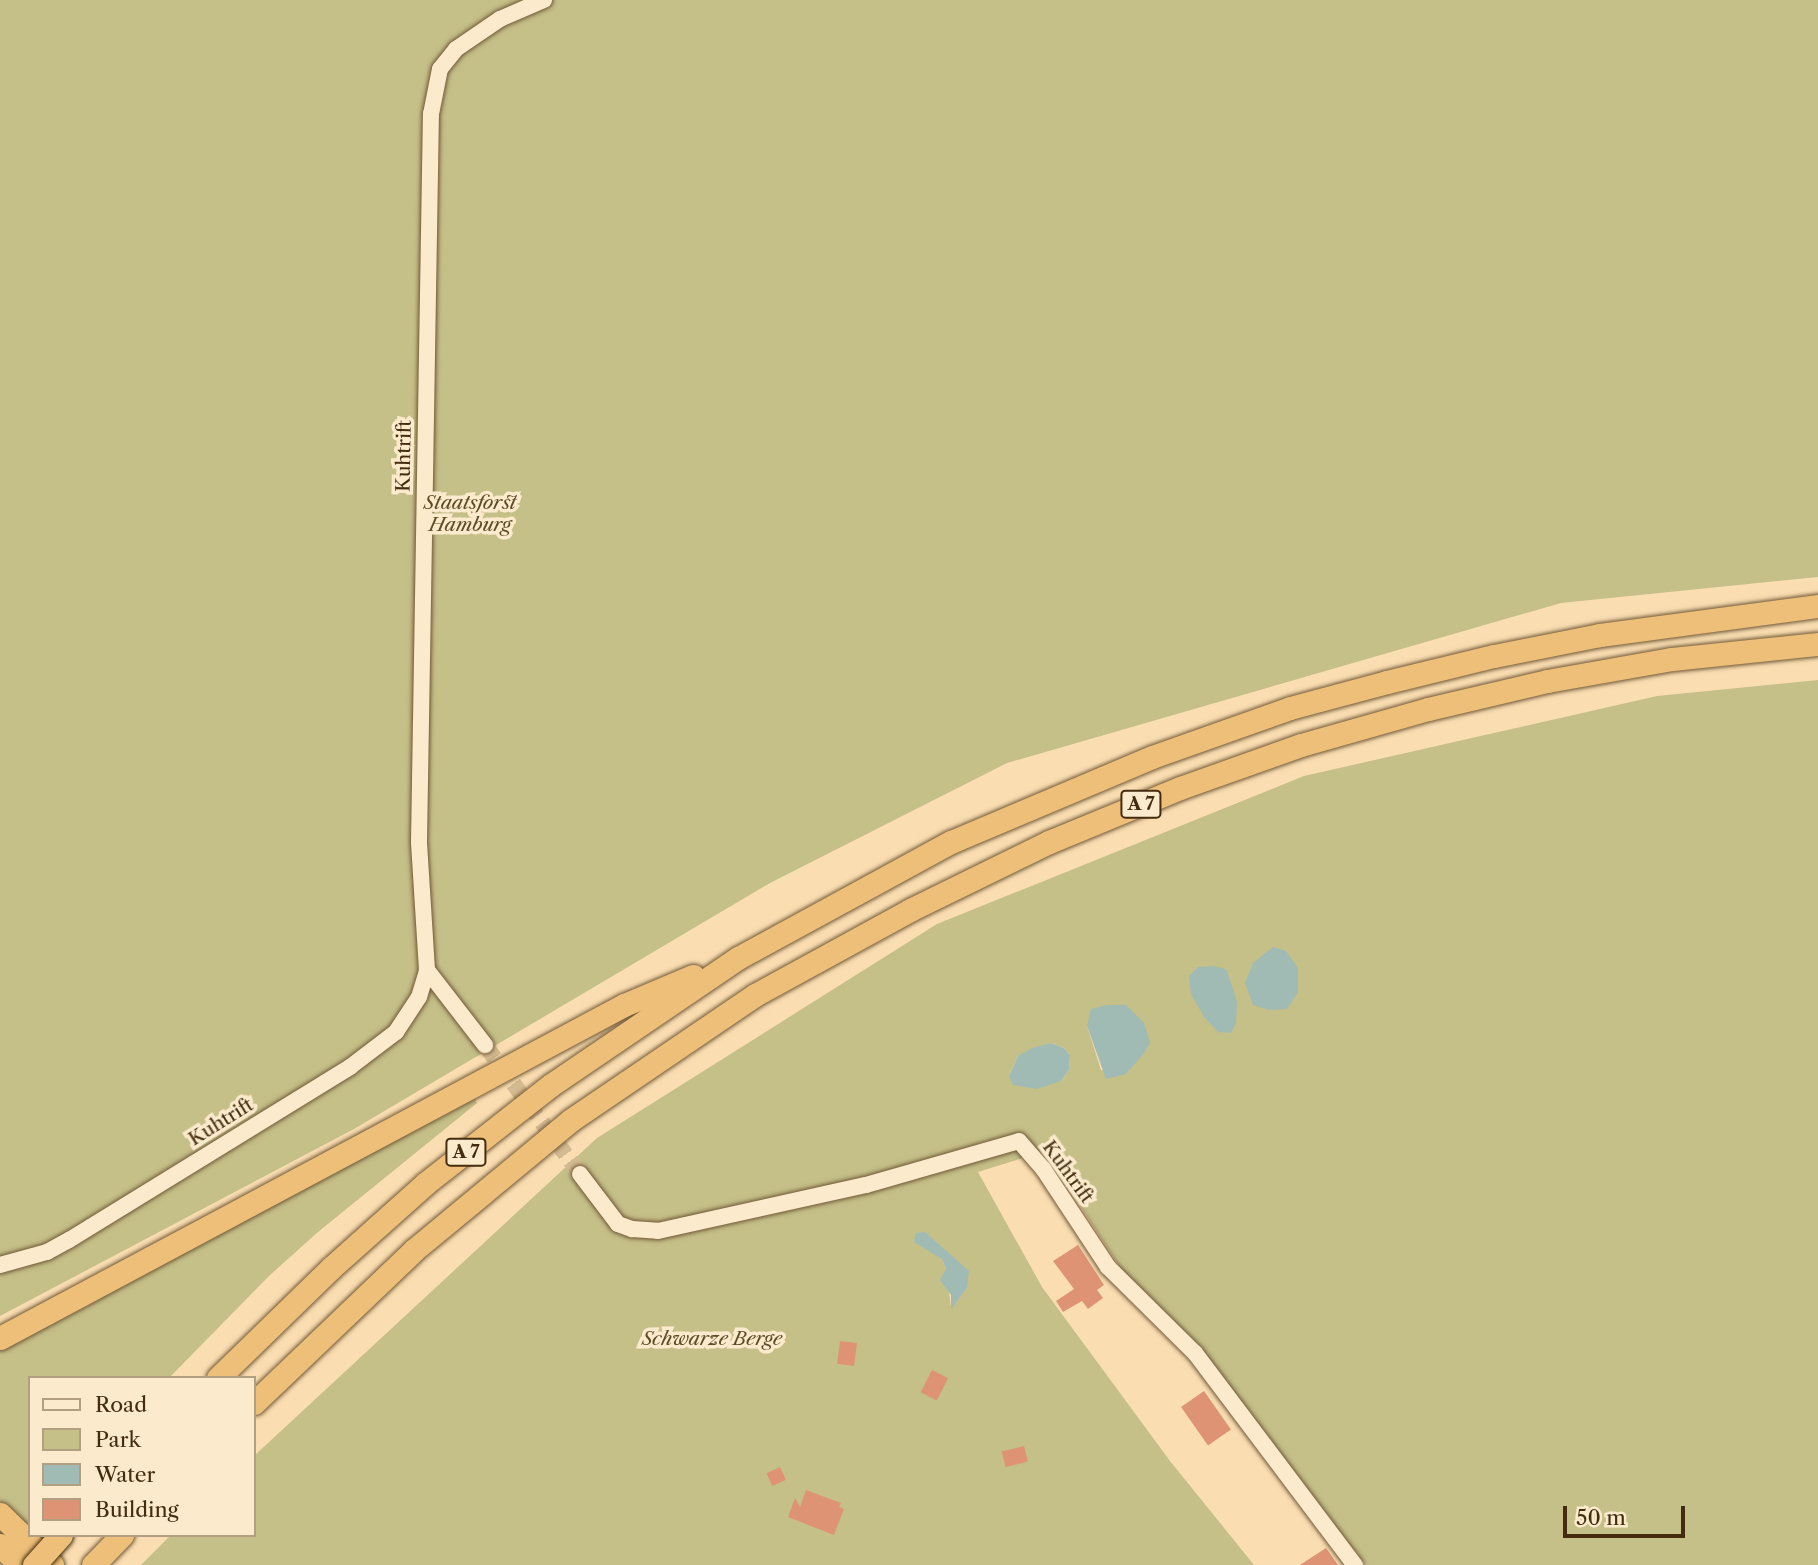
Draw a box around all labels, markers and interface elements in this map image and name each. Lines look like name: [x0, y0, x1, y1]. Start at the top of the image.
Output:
street label: Kuhtrift: [392, 420, 416, 492]
park label: Staatsforst Hamburg: [424, 492, 516, 536]
road number: A 7: [1120, 790, 1162, 818]
street label: Kuhtrift: [184, 1093, 258, 1151]
street label: Kuhtrift: [1038, 1136, 1098, 1208]
road number: A 7: [445, 1138, 487, 1167]
park label: Schwarze Berge: [642, 1328, 782, 1350]
legend: [28, 1376, 256, 1537]
text: Road: [95, 1392, 147, 1417]
text: Park: [95, 1427, 141, 1452]
text: Water: [95, 1462, 155, 1487]
scale bar: [1566, 1492, 1688, 1536]
text: Building: [95, 1497, 179, 1522]
text: 50 m: [1576, 1505, 1626, 1530]

